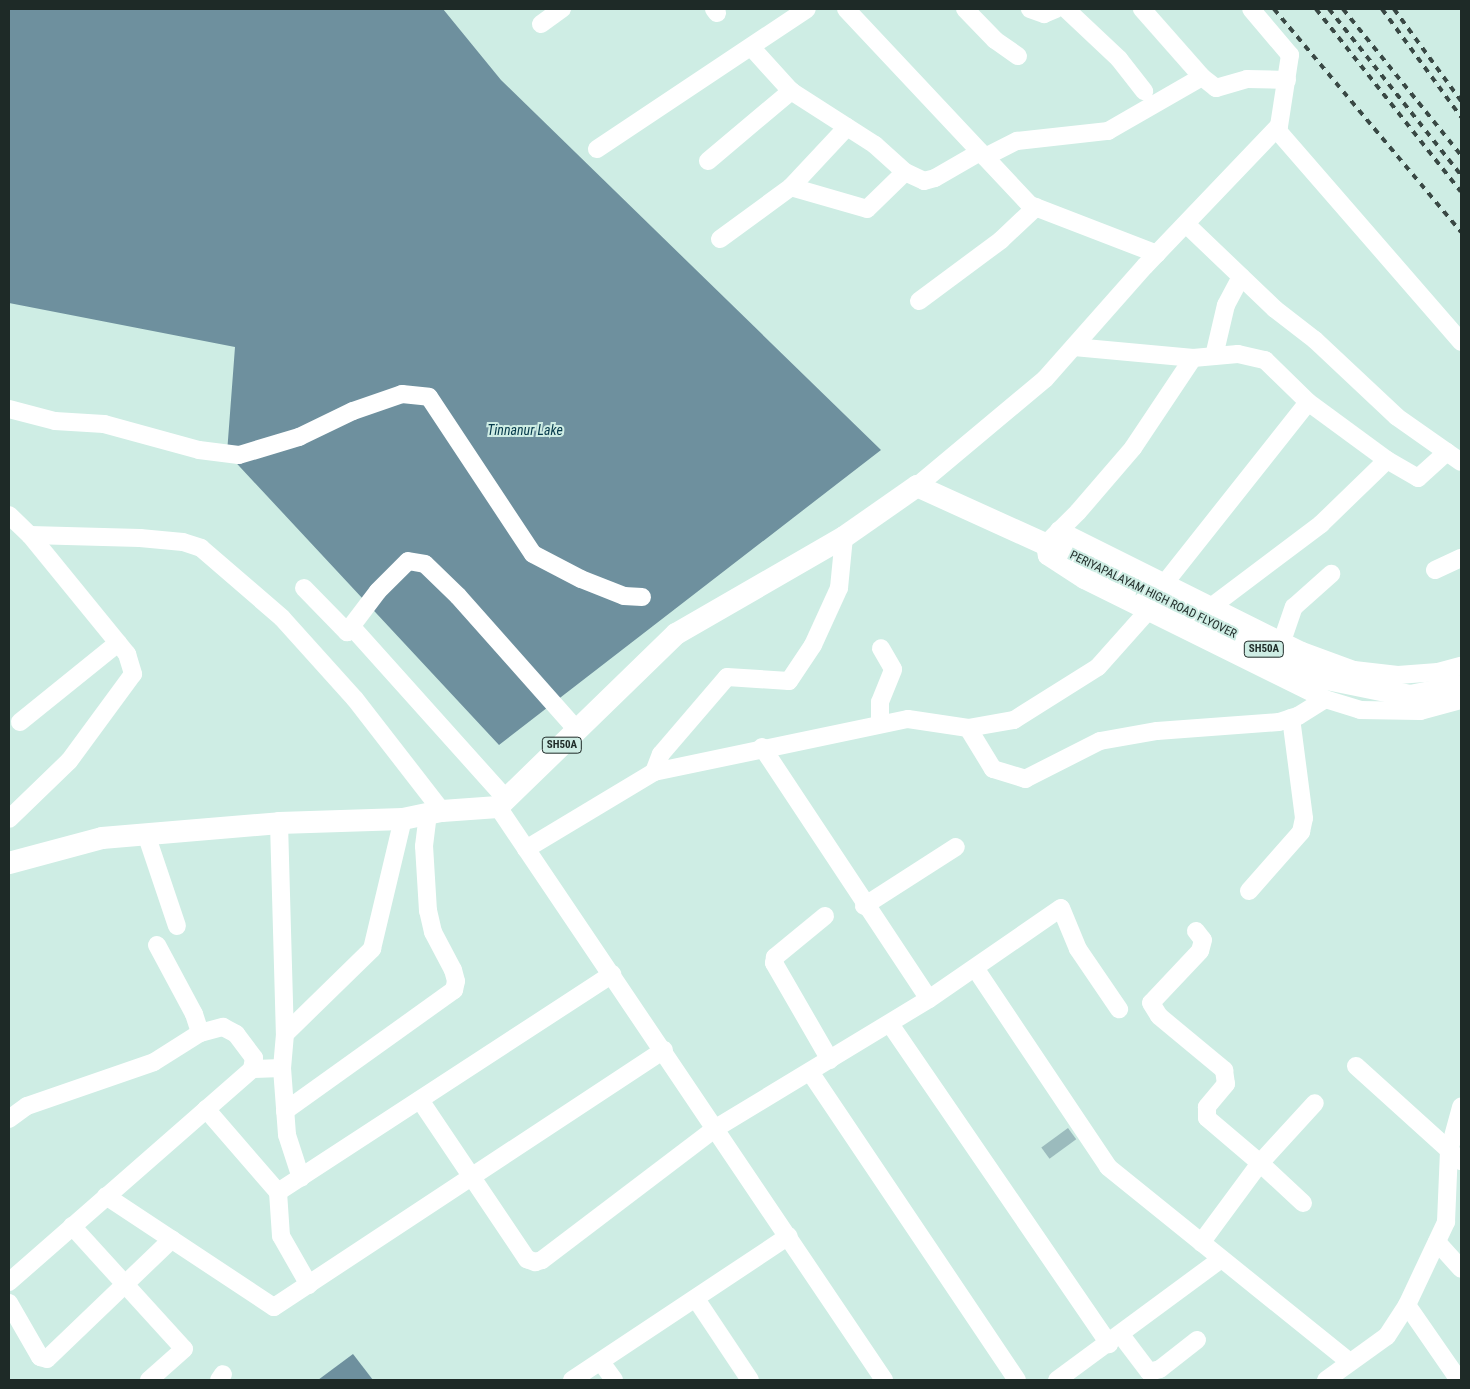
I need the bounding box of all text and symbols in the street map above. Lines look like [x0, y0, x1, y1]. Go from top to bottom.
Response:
water label: Tinnanur Lake [487, 422, 563, 438]
street label: PERIYAPALAYAM HIGH ROAD FLYOVER [1067, 548, 1239, 642]
road number: SH50A [1243, 641, 1285, 658]
road number: SH50A [541, 736, 583, 754]

